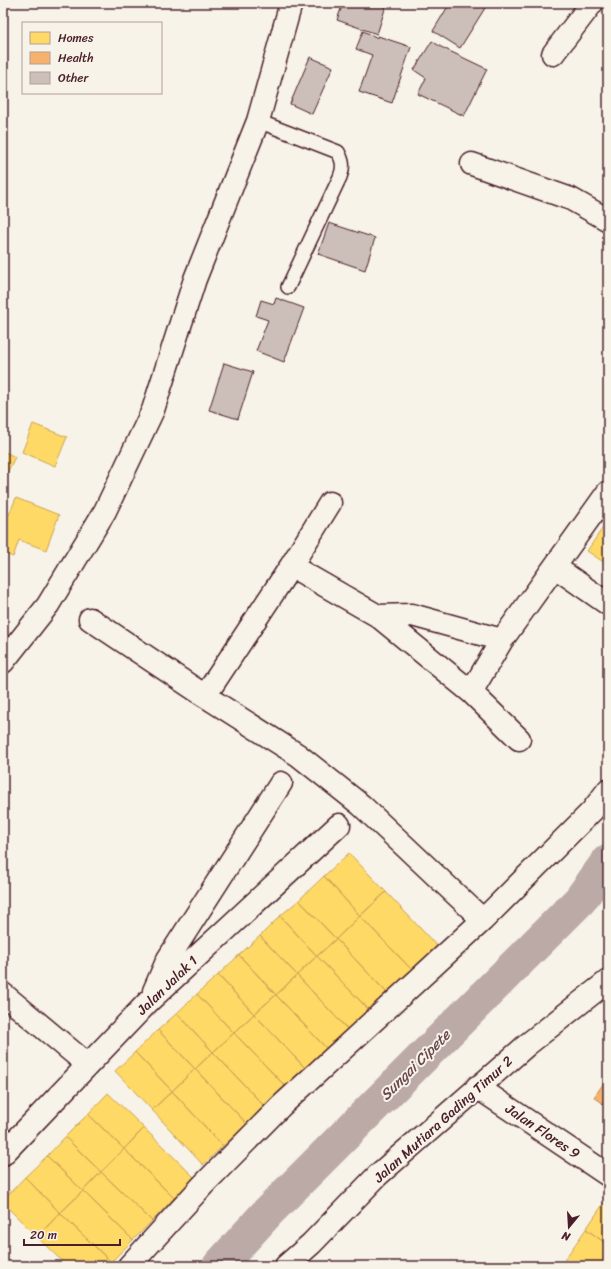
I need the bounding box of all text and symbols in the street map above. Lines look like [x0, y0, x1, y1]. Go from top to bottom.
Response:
legend [22, 22, 162, 94]
text: Homes [58, 27, 94, 49]
text: Health [58, 47, 94, 69]
text: Other [58, 67, 89, 89]
street label: Jalan Jalak 1 [130, 949, 204, 1022]
water label: Sungai Cipete [373, 1022, 458, 1107]
street label: Jalan Mutiara Gading Timur 2 [367, 1050, 519, 1190]
street label: Jalan Flores 9 [499, 1096, 586, 1166]
north arrow [549, 1207, 589, 1247]
scale bar [24, 1221, 120, 1247]
text: 20 m [30, 1224, 57, 1246]
text: N [559, 1226, 574, 1247]

